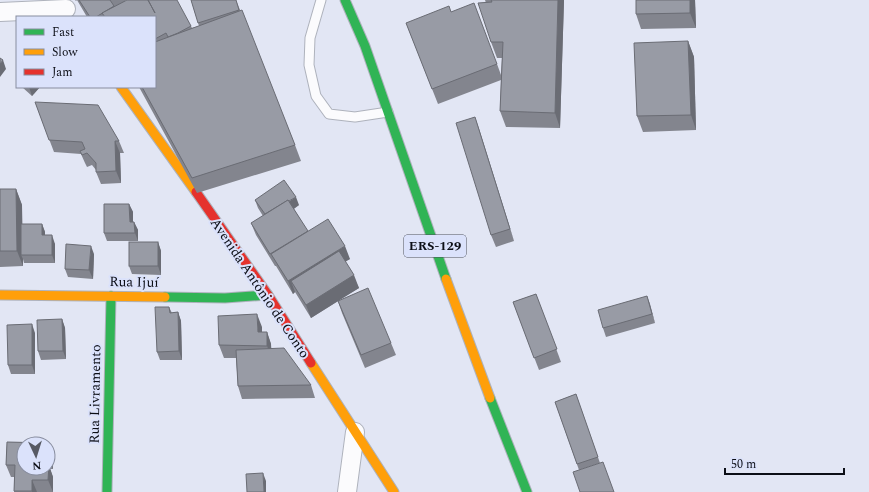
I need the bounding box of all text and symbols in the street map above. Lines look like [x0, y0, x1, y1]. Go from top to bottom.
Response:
legend [16, 16, 156, 88]
text: Fast [52, 23, 74, 42]
text: Slow [52, 43, 78, 62]
text: Jam [52, 63, 73, 82]
street label: Avenida Antônio de Conto [205, 214, 315, 362]
road number: ERS-129 [404, 235, 466, 257]
street label: Rua Ijuí [109, 271, 160, 293]
street label: Rua Livramento [84, 344, 106, 444]
north arrow [16, 436, 56, 476]
scale bar [725, 450, 844, 476]
text: 50 m [731, 455, 756, 474]
text: N [32, 457, 42, 474]

